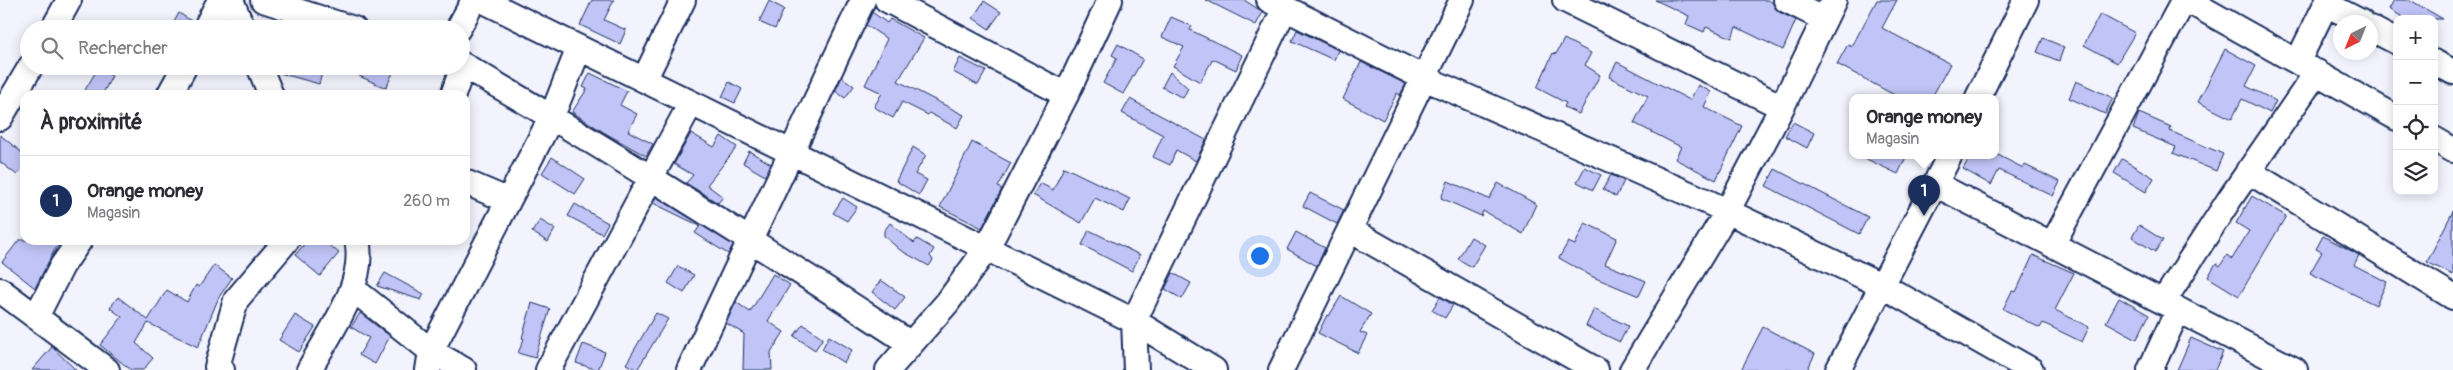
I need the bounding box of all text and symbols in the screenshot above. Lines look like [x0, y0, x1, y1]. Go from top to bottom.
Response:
north arrow [2333, 15, 2378, 60]
map controls [2393, 15, 2438, 195]
button: + [2393, 15, 2438, 60]
search box [20, 20, 470, 75]
icon: search [38, 34, 66, 62]
text: Rechercher [78, 36, 168, 60]
button: − [2393, 60, 2438, 105]
popup [1849, 94, 1999, 159]
text: Orange money [1866, 105, 1982, 129]
button: locate [2393, 105, 2438, 150]
text: À proximité [40, 109, 143, 136]
text: Magasin [1866, 129, 1919, 149]
button: layers [2393, 150, 2438, 195]
pin: 1 [1908, 175, 1940, 216]
text: Orange money [87, 179, 203, 203]
text: 1 [53, 191, 59, 211]
text: 260 m [403, 191, 450, 211]
text: Magasin [87, 203, 140, 223]
your location [1247, 243, 1273, 269]

